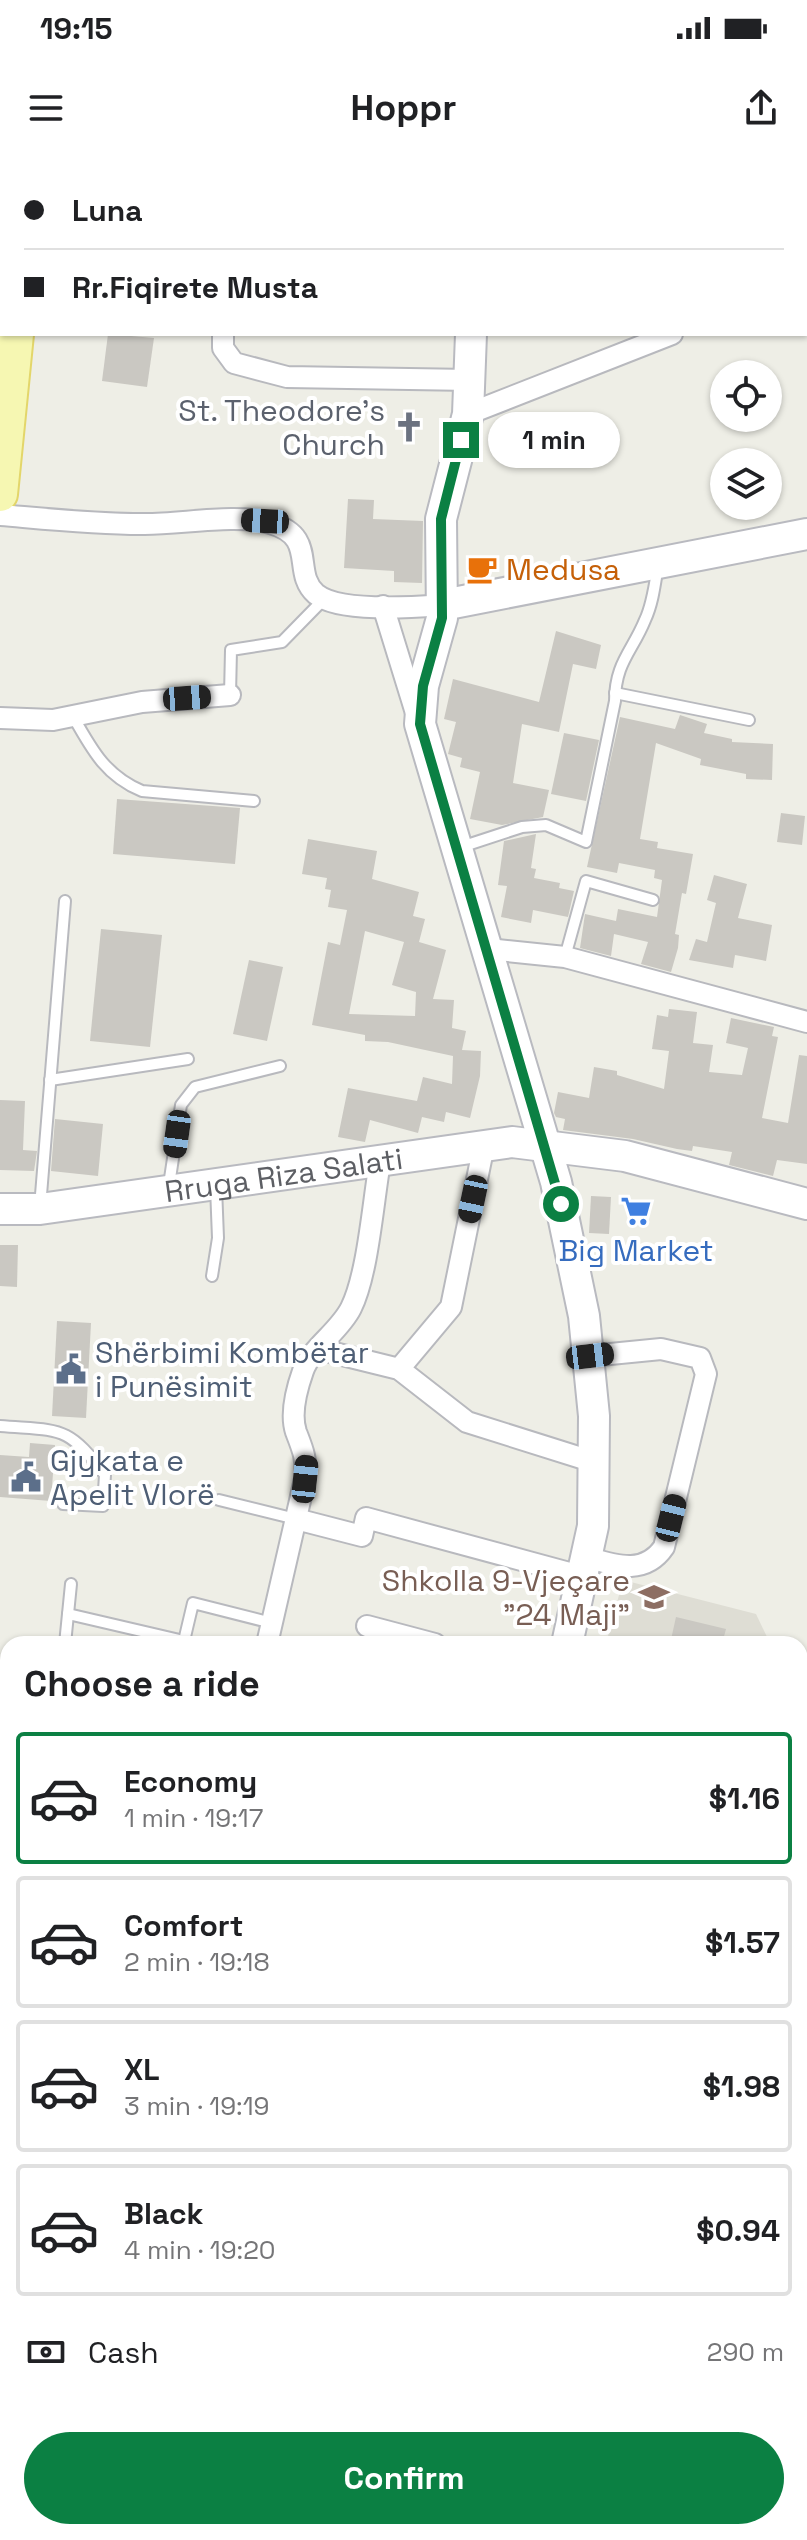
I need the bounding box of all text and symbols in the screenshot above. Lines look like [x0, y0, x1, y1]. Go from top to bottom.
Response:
text: 19:15 [40, 9, 113, 48]
text: Hoppr [351, 85, 456, 131]
icon: menu [24, 86, 68, 130]
icon: share [739, 86, 783, 130]
text: Luna [72, 191, 143, 230]
text: Rr.Fiqirete Musta [72, 268, 318, 307]
map controls [710, 360, 782, 520]
button: locate [710, 360, 782, 432]
place label: St. Theodore's Church [178, 391, 385, 464]
church icon: St. Theodore's Church [392, 410, 426, 444]
callout: 1 min [489, 412, 621, 468]
route end [443, 422, 479, 458]
text: 1 min [522, 423, 586, 457]
button: layers [710, 448, 782, 520]
car [240, 508, 290, 534]
place label: Medusa [506, 550, 620, 589]
cafe icon: Medusa [465, 552, 499, 586]
car [162, 684, 212, 712]
car [162, 1109, 192, 1159]
street label: Rruga Riza Salati [162, 1138, 405, 1211]
car [456, 1173, 490, 1225]
route start [543, 1186, 579, 1222]
supermarket icon: Big Market [619, 1194, 653, 1228]
place label: Big Market [559, 1231, 713, 1270]
place label: Shërbimi Kombëtar i Punësimit [95, 1333, 369, 1406]
car [565, 1341, 615, 1371]
public building icon: Shërbimi Kombëtar i Punësimit [54, 1352, 88, 1386]
place label: Gjykata e Apelit Vlorë [50, 1441, 215, 1514]
car [291, 1454, 319, 1504]
public building icon: Gjykata e Apelit Vlorë [9, 1460, 43, 1494]
car [654, 1492, 688, 1544]
place label: Shkolla 9-Vjeçare "24 Maji" [382, 1561, 630, 1634]
school or university icon: Shkolla 9-Vjeçare "24 Maji" [637, 1580, 671, 1614]
text: Choose a ride [24, 1661, 260, 1707]
icon: car [28, 1762, 100, 1834]
text: Economy [124, 1762, 257, 1801]
text: $1.16 [709, 1779, 780, 1818]
text: 1 min · 19:17 [124, 1801, 263, 1835]
icon: car [28, 1906, 100, 1978]
text: Comfort [124, 1906, 243, 1945]
text: $1.57 [705, 1923, 780, 1962]
text: 2 min · 19:18 [124, 1945, 270, 1979]
icon: car [28, 2050, 100, 2122]
text: XL [124, 2050, 160, 2089]
text: $1.98 [703, 2067, 780, 2106]
text: 3 min · 19:19 [124, 2089, 269, 2123]
icon: car [28, 2194, 100, 2266]
text: Black [124, 2194, 203, 2233]
text: $0.94 [696, 2211, 780, 2250]
text: 4 min · 19:20 [124, 2233, 276, 2267]
icon: cash [24, 2330, 68, 2374]
text: Cash [88, 2333, 159, 2372]
text: 290 m [707, 2335, 784, 2369]
button: Confirm [24, 2432, 784, 2524]

